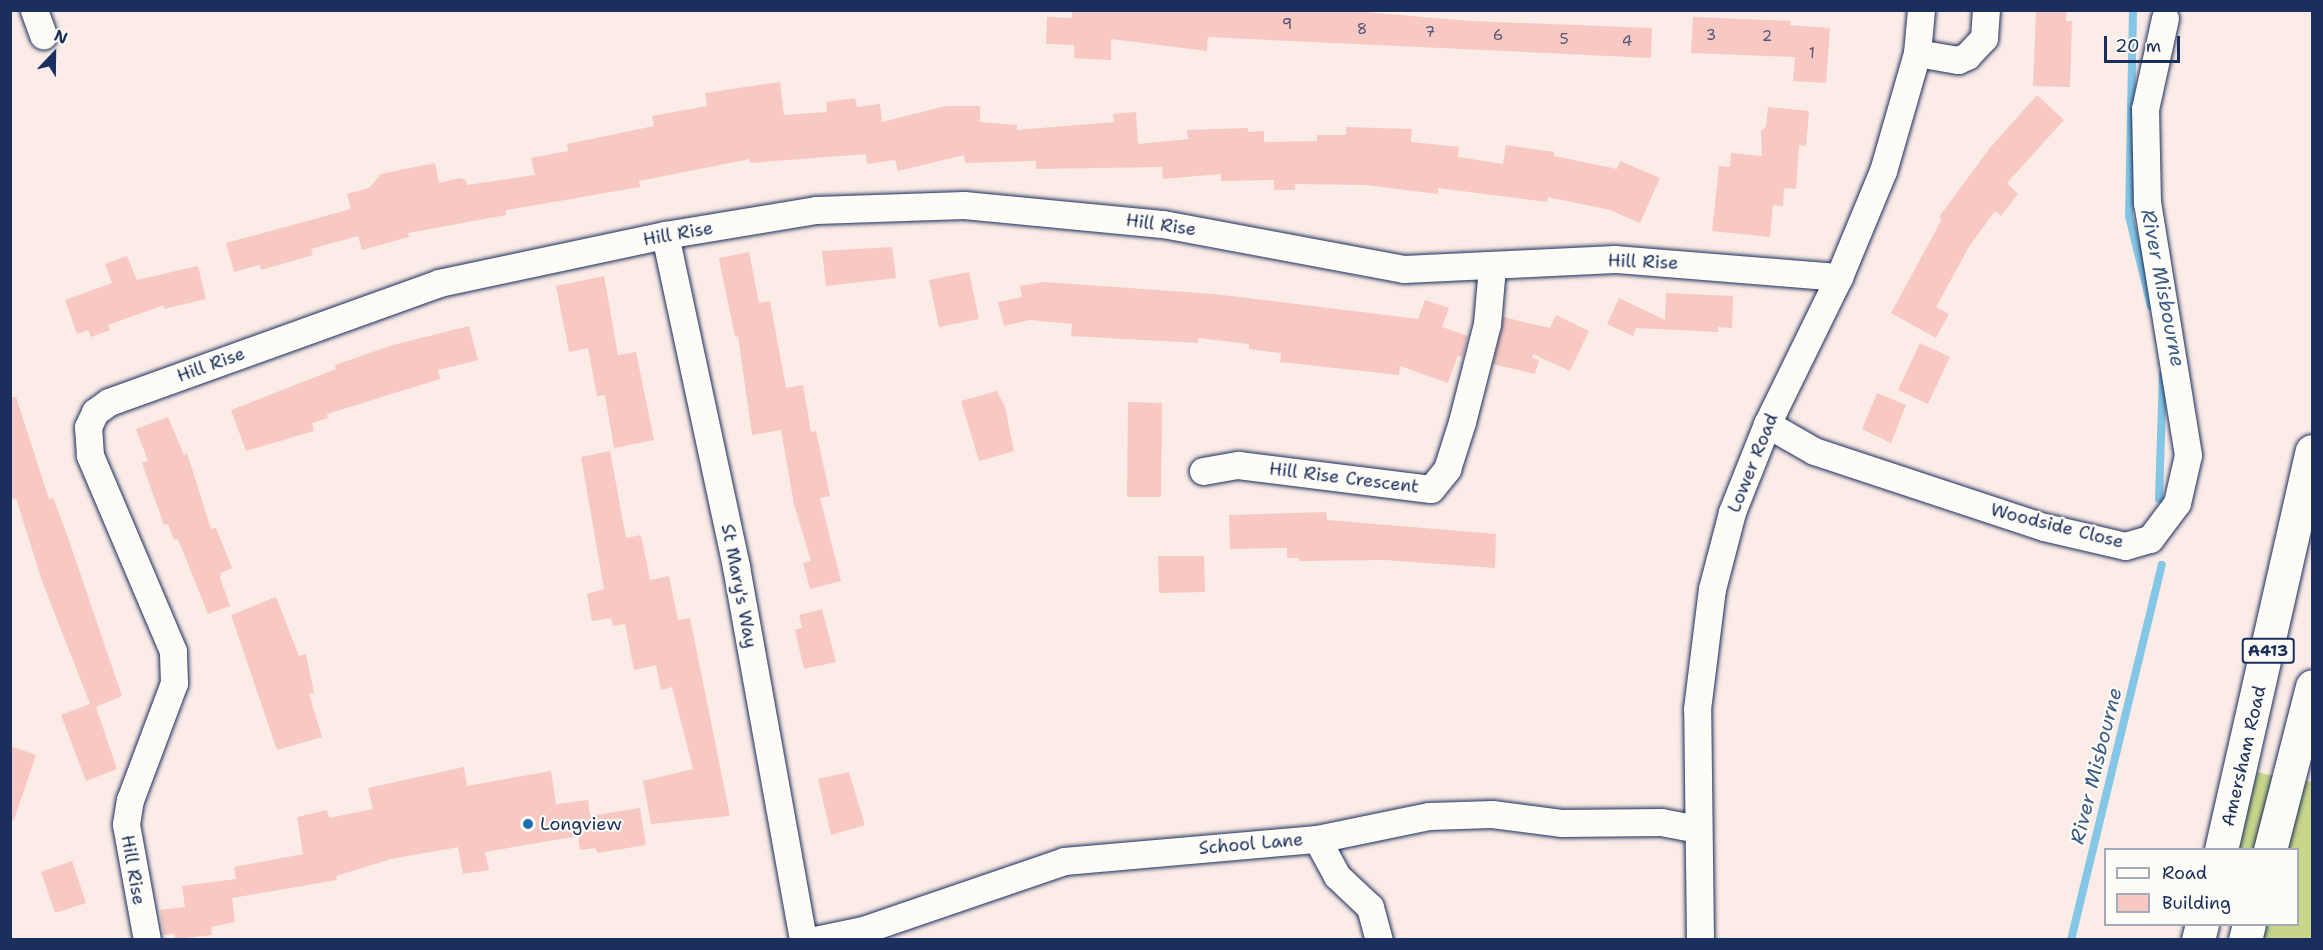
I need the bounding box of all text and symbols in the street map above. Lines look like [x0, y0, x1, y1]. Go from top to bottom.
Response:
house number: 9 [1282, 16, 1292, 34]
house number: 8 [1357, 21, 1367, 39]
north arrow [24, 24, 84, 84]
house number: 7 [1425, 24, 1435, 42]
scale bar [2107, 24, 2184, 62]
text: N [51, 25, 71, 49]
house number: 6 [1493, 27, 1503, 45]
house number: 3 [1706, 27, 1716, 45]
house number: 2 [1762, 28, 1772, 46]
house number: 5 [1559, 31, 1569, 49]
house number: 4 [1622, 33, 1632, 51]
text: 20 m [2115, 34, 2161, 58]
house number: 1 [1809, 45, 1815, 63]
water label: River Misbourne [2136, 207, 2190, 369]
street label: Hill Rise [1124, 209, 1198, 241]
street label: Hill Rise [641, 217, 715, 251]
street label: Hill Rise [1607, 250, 1679, 274]
street label: Hill Rise [174, 343, 248, 387]
street label: Lower Road [1723, 410, 1783, 516]
street label: Hill Rise Crescent [1268, 458, 1420, 498]
street label: Woodside Close [1988, 499, 2126, 553]
street label: St Mary's Way [716, 522, 762, 650]
road number: A413 [2241, 638, 2295, 664]
street label: Amersham Road [2217, 684, 2271, 828]
water label: River Misbourne [2065, 685, 2127, 847]
place label: Longview [540, 813, 622, 835]
marker: Longview [521, 817, 535, 831]
street label: School Lane [1198, 829, 1304, 859]
street label: Hill Rise [116, 833, 150, 907]
legend [2104, 848, 2299, 926]
text: Road [2162, 861, 2207, 885]
text: Building [2162, 891, 2231, 915]

